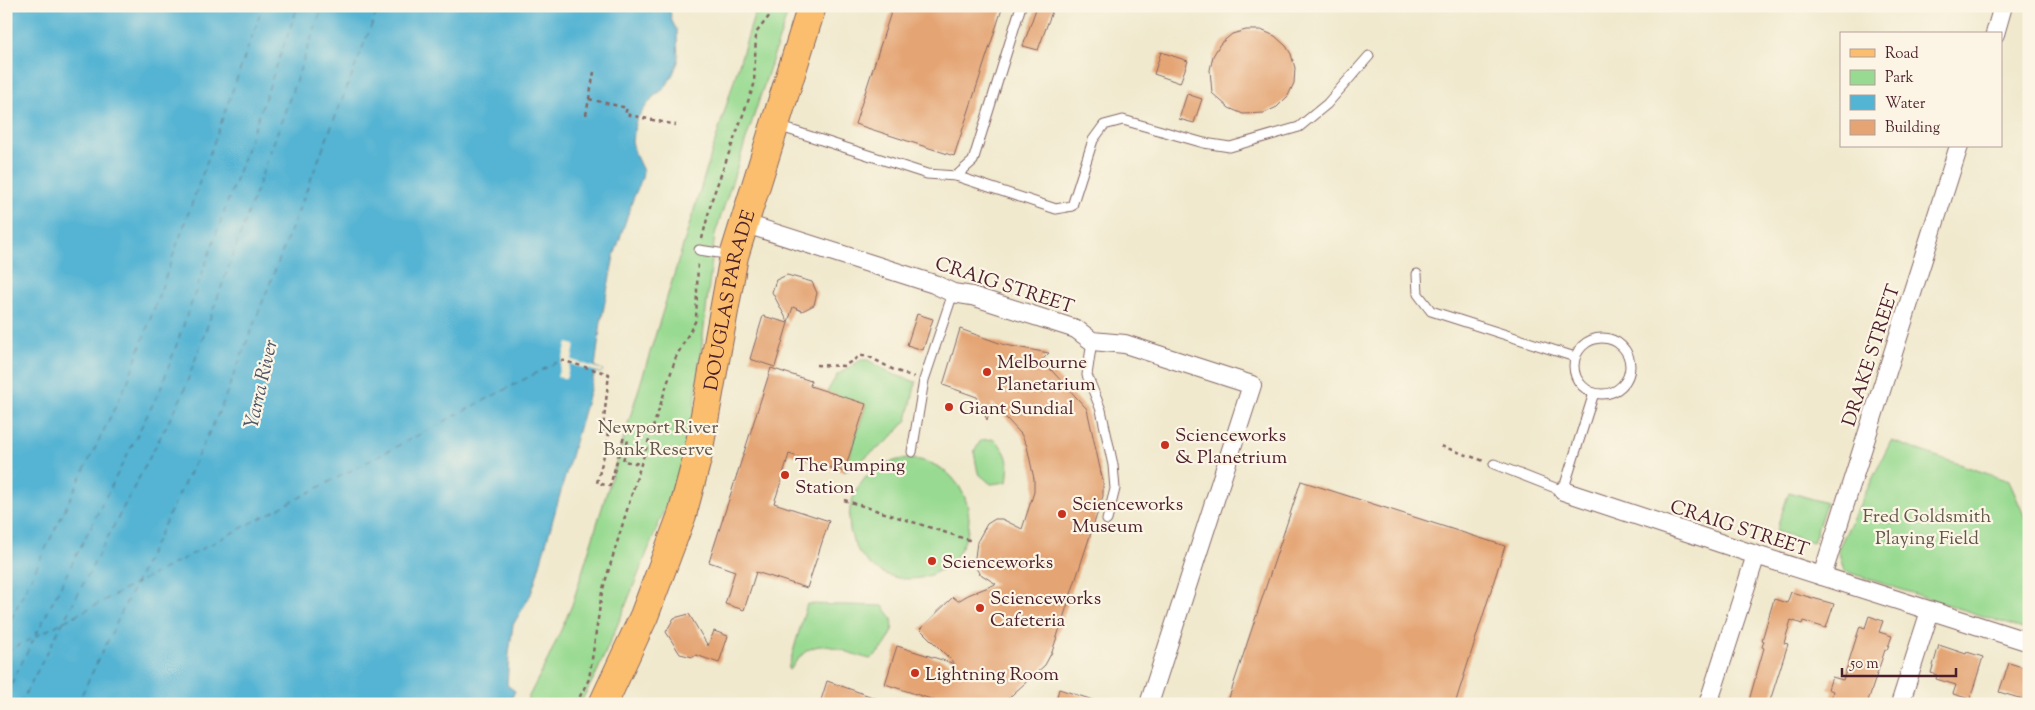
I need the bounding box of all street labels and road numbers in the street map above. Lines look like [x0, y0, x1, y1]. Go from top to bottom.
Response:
street label: DOUGLAS PARADE [699, 207, 764, 393]
street label: CRAIG STREET [931, 251, 1077, 322]
street label: DRAKE STREET [1837, 281, 1908, 430]
street label: CRAIG STREET [1666, 494, 1812, 565]

